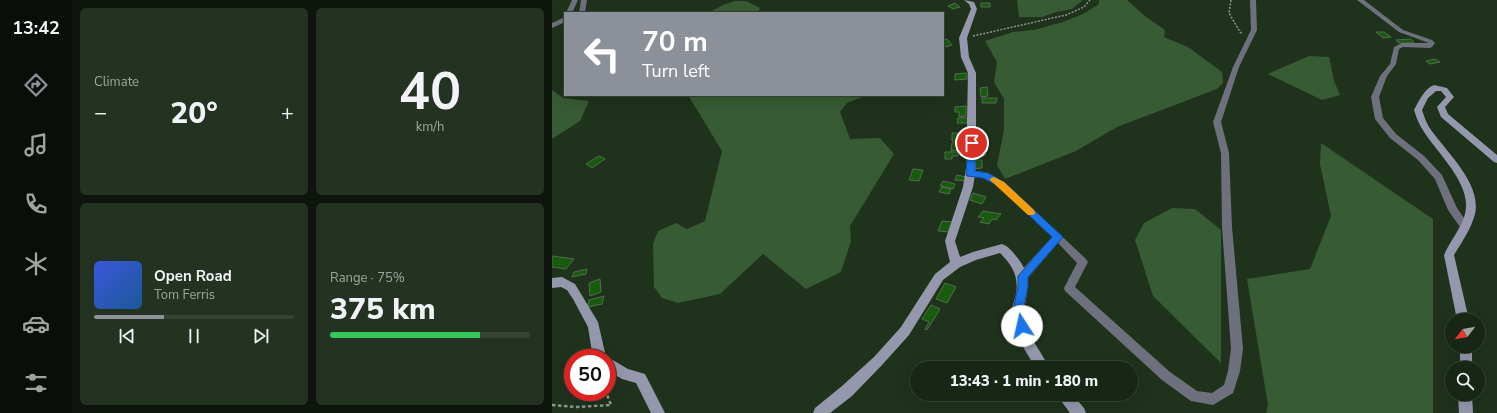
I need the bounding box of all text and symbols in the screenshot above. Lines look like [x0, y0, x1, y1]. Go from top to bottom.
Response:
text: 13:42 [12, 16, 60, 40]
text: 70 m [642, 23, 708, 61]
icon: left [576, 28, 628, 80]
text: 40 [399, 56, 461, 127]
text: Turn left [642, 59, 710, 83]
icon: directions [22, 71, 50, 99]
text: Climate [94, 73, 139, 91]
text: 20° [170, 93, 218, 134]
text: − [94, 98, 107, 128]
text: + [281, 98, 294, 128]
text: km/h [416, 118, 444, 136]
pin [955, 126, 989, 160]
icon: music [22, 131, 50, 159]
icon: arrive [961, 132, 983, 154]
icon: phone [22, 190, 50, 218]
icon: climate [22, 250, 50, 278]
text: Open Road [154, 266, 232, 286]
text: Range · 75% [330, 269, 405, 287]
text: Tom Ferris [154, 286, 215, 304]
text: 375 km [330, 289, 436, 330]
position arrow [1001, 305, 1043, 347]
icon: car [22, 310, 50, 338]
north arrow [1445, 313, 1485, 353]
map controls [1445, 313, 1485, 401]
icon: previous [116, 325, 138, 347]
icon: pause [183, 325, 205, 347]
icon: next [250, 325, 272, 347]
speed limit sign: 50 [564, 349, 616, 401]
button: search [1445, 361, 1485, 401]
icon: filters [22, 369, 50, 397]
text: 13:43 · 1 min · 180 m [950, 371, 1098, 391]

